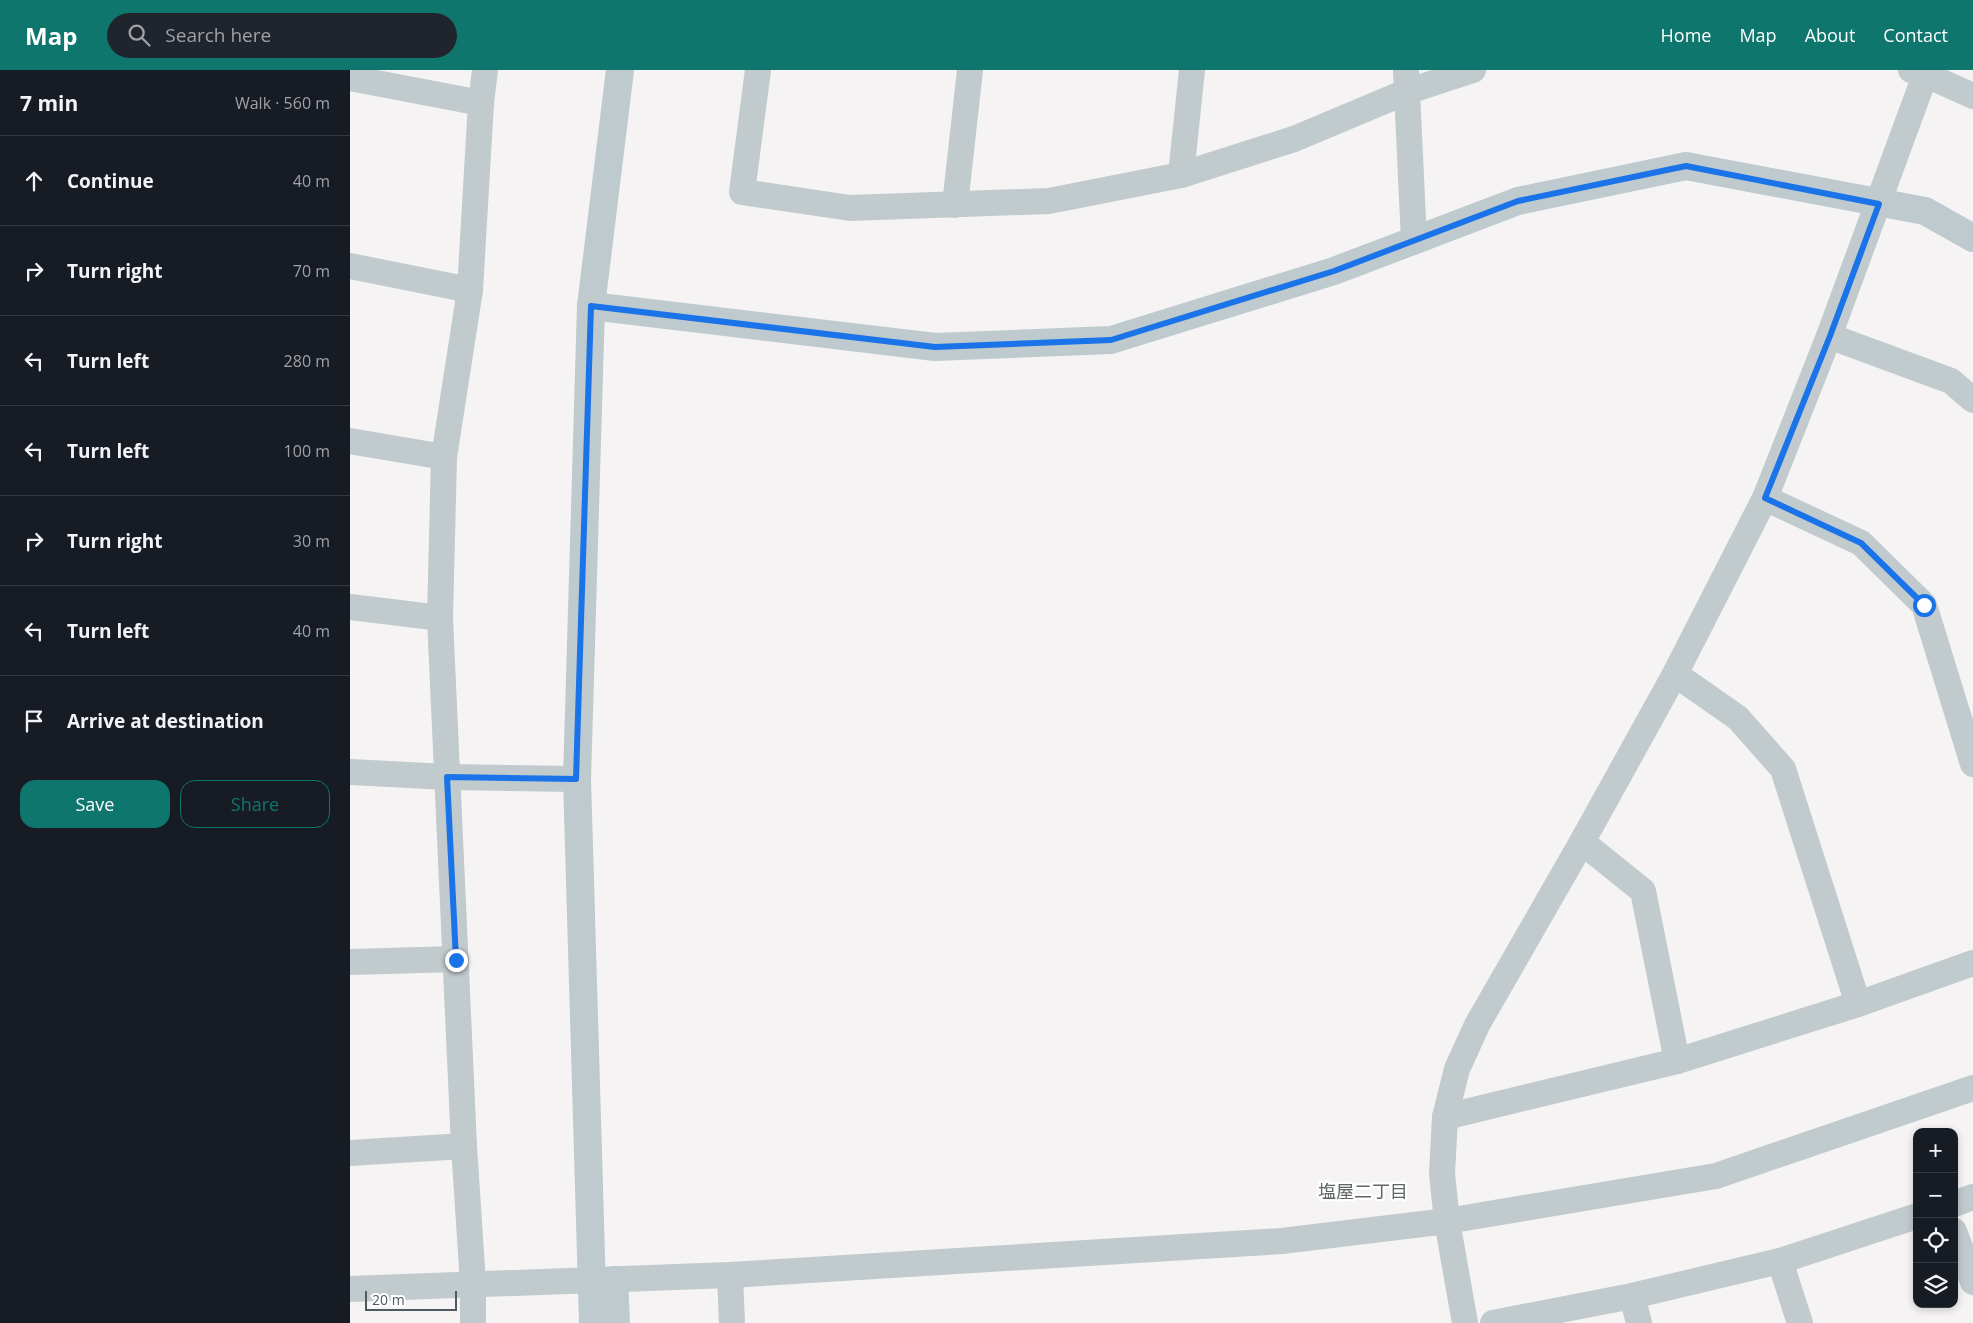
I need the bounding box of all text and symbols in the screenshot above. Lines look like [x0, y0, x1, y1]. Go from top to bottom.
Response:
search box [107, 13, 457, 58]
text: Map [25, 19, 77, 52]
icon: search [125, 21, 153, 49]
text: Search here [165, 22, 271, 48]
text: Home [1661, 23, 1711, 47]
text: Map [1739, 23, 1777, 47]
text: About [1805, 23, 1855, 47]
text: Contact [1883, 23, 1948, 47]
text: 7 min [20, 89, 78, 117]
text: Walk · 560 m [235, 92, 330, 114]
icon: ahead [20, 167, 48, 195]
text: Continue [67, 168, 154, 194]
text: 40 m [293, 170, 330, 192]
icon: right [20, 257, 48, 285]
text: Turn right [67, 258, 162, 284]
text: 70 m [293, 260, 330, 282]
icon: left [20, 347, 48, 375]
text: Turn left [67, 348, 149, 374]
text: 280 m [284, 350, 330, 372]
icon: left [20, 437, 48, 465]
text: Turn left [67, 438, 149, 464]
text: 100 m [284, 440, 330, 462]
icon: right [20, 527, 48, 555]
text: Turn right [67, 528, 162, 554]
text: 30 m [293, 530, 330, 552]
route start [1913, 594, 1936, 617]
icon: left [20, 617, 48, 645]
text: Turn left [67, 618, 149, 644]
text: 40 m [293, 620, 330, 642]
icon: arrive [20, 707, 48, 735]
text: Arrive at destination [67, 708, 264, 734]
button: Save [20, 780, 170, 828]
button: Share [180, 780, 330, 828]
route end [445, 949, 468, 972]
map controls [1913, 1128, 1958, 1308]
button: + [1913, 1128, 1958, 1173]
button: − [1913, 1173, 1958, 1218]
district label: 塩屋二丁目 [1318, 1179, 1408, 1203]
button: locate [1913, 1218, 1958, 1263]
button: layers [1913, 1263, 1958, 1308]
scale bar [365, 1288, 458, 1311]
text: 20 m [372, 1290, 405, 1309]

